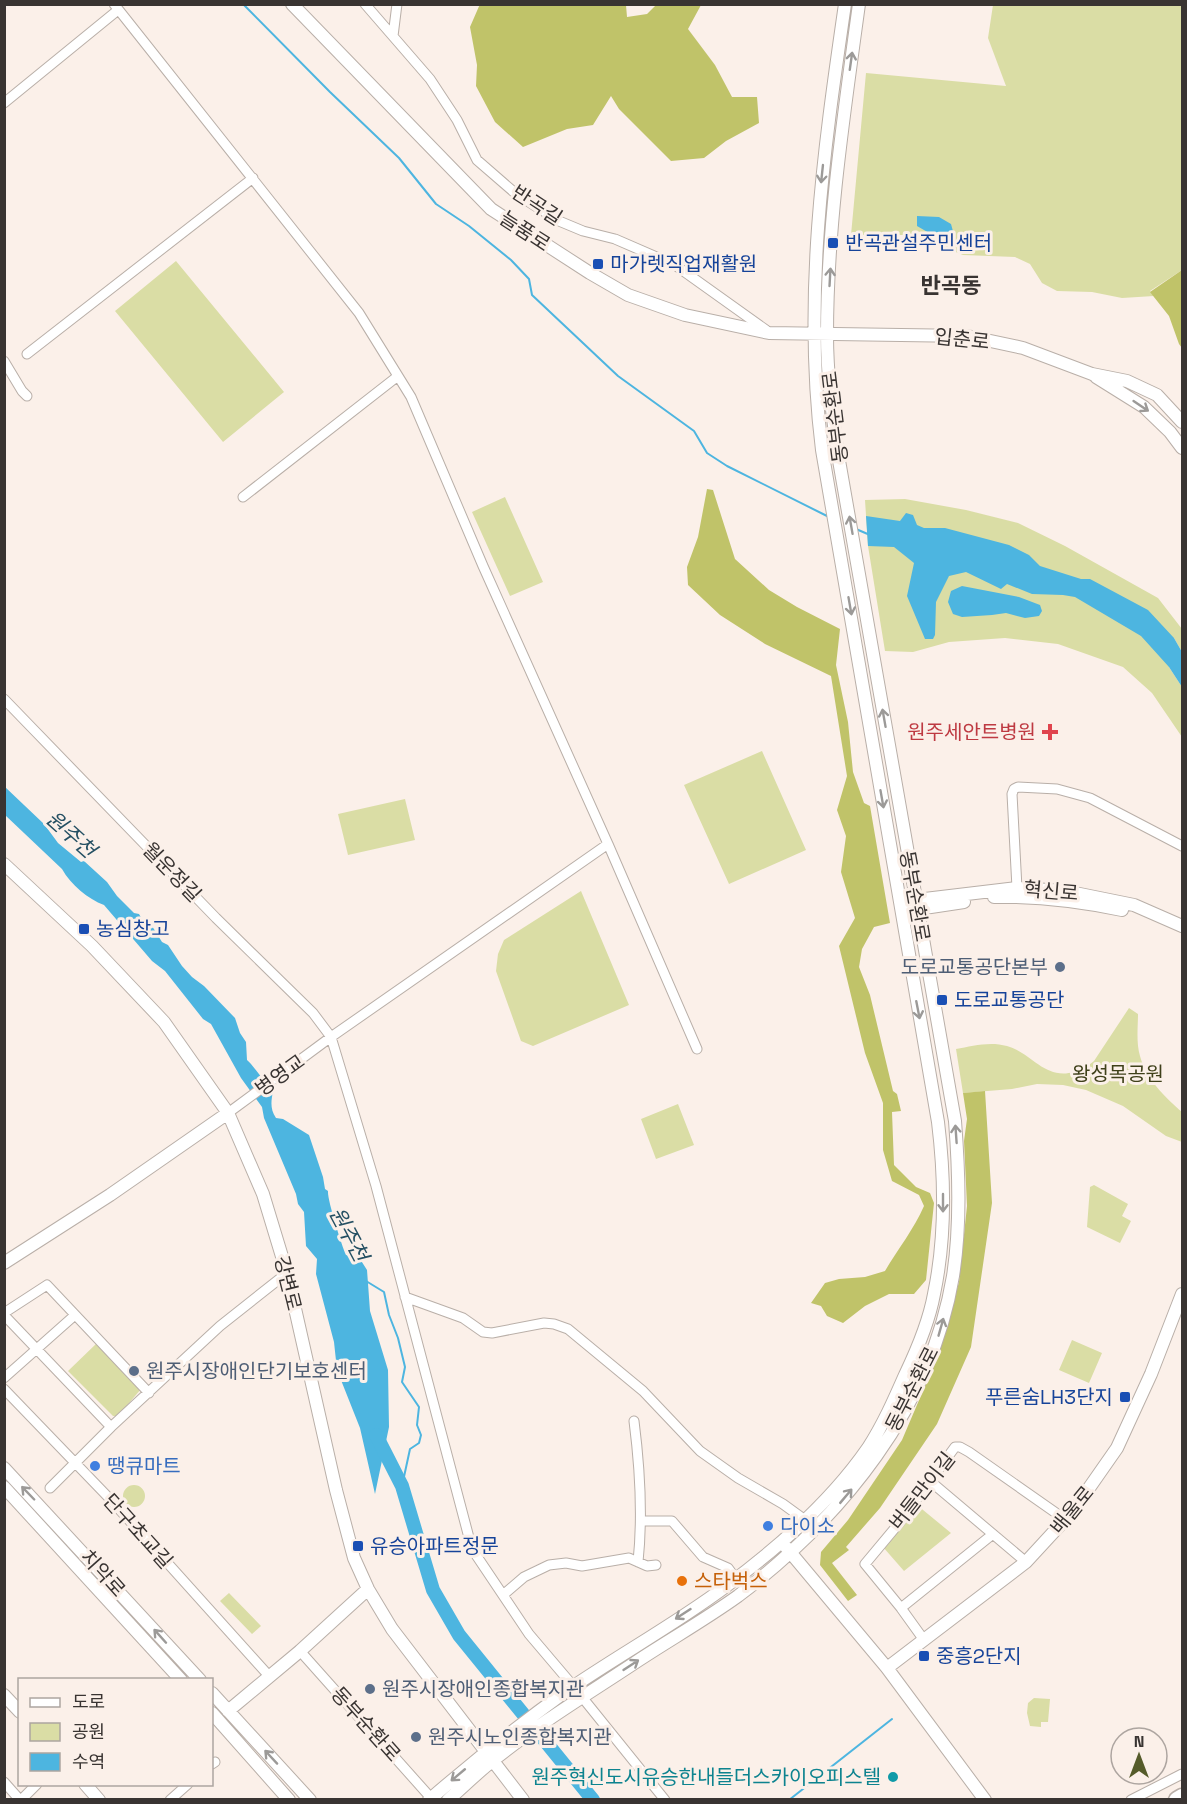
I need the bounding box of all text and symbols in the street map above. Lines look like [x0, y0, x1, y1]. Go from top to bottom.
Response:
one-way arrow [846, 52, 857, 71]
one-way arrow [816, 163, 827, 183]
street label: 반곡길 [507, 179, 567, 231]
street label: 늘품로 [495, 205, 555, 257]
place label: 반곡관설주민센터 [845, 230, 992, 256]
marker: 반곡관설주민센터 [826, 236, 840, 250]
place label: 마가렛직업재활원 [610, 251, 757, 277]
marker: 마가렛직업재활원 [591, 257, 605, 271]
one-way arrow [825, 267, 836, 287]
district label: 반곡동 [921, 271, 981, 299]
street label: 입춘로 [933, 323, 991, 355]
street label: 동부순환로 [816, 370, 854, 464]
one-way arrow [1132, 400, 1149, 412]
one-way arrow [845, 515, 856, 535]
one-way arrow [845, 596, 856, 616]
one-way arrow [878, 709, 889, 728]
place label: 원주세안트병원 [907, 719, 1036, 745]
marker: 원주세안트병원 [1041, 723, 1059, 741]
one-way arrow [877, 788, 888, 808]
water label: 원주천 [40, 805, 104, 865]
street label: 월운정길 [137, 836, 207, 908]
street label: 동부순환로 [894, 848, 936, 944]
street label: 혁신로 [1022, 876, 1080, 906]
place label: 농심창고 [96, 916, 170, 942]
marker: 농심창고 [77, 922, 91, 936]
place label: 도로교통공단본부 [901, 954, 1048, 980]
marker: 도로교통공단본부 [1053, 960, 1067, 974]
place label: 도로교통공단 [954, 987, 1064, 1013]
marker: 도로교통공단 [935, 993, 949, 1007]
one-way arrow [913, 1000, 924, 1020]
street label: 병영교 [250, 1048, 310, 1102]
park label: 왕성목공원 [1072, 1061, 1164, 1087]
one-way arrow [951, 1124, 962, 1144]
one-way arrow [937, 1193, 949, 1213]
water label: 원주천 [323, 1202, 376, 1268]
street label: 강변로 [269, 1253, 307, 1313]
one-way arrow [936, 1318, 947, 1337]
street label: 동부순환로 [880, 1342, 944, 1436]
place label: 원주시장애인단기보호센터 [146, 1358, 367, 1384]
marker: 원주시장애인단기보호센터 [127, 1364, 141, 1378]
place label: 푸른숨LH3단지 [985, 1384, 1113, 1410]
marker: 푸른숨LH3단지 [1118, 1390, 1132, 1404]
street label: 버들만이길 [883, 1447, 961, 1535]
place label: 땡큐마트 [107, 1453, 181, 1479]
marker: 땡큐마트 [88, 1459, 102, 1473]
street label: 배울로 [1045, 1480, 1099, 1540]
one-way arrow [21, 1485, 35, 1500]
street label: 단구초교길 [98, 1488, 178, 1574]
one-way arrow [839, 1489, 853, 1504]
place label: 다이소 [780, 1513, 835, 1539]
marker: 다이소 [761, 1519, 775, 1533]
place label: 유승아파트정문 [370, 1533, 499, 1559]
marker: 유승아파트정문 [351, 1539, 365, 1553]
street label: 치악로 [75, 1544, 131, 1602]
place label: 스타벅스 [694, 1568, 768, 1594]
marker: 스타벅스 [675, 1574, 689, 1588]
one-way arrow [675, 1609, 692, 1621]
one-way arrow [153, 1629, 167, 1644]
place label: 중흥2단지 [936, 1643, 1022, 1669]
marker: 중흥2단지 [917, 1649, 931, 1663]
one-way arrow [622, 1659, 639, 1671]
place label: 원주시장애인종합복지관 [382, 1676, 584, 1702]
legend [18, 1678, 213, 1786]
street label: 동부순환로 [326, 1681, 406, 1767]
marker: 원주시장애인종합복지관 [363, 1682, 377, 1696]
text: 도로 [72, 1690, 105, 1713]
text: 공원 [72, 1720, 105, 1743]
place label: 원주시노인종합복지관 [428, 1724, 612, 1750]
north arrow [1109, 1726, 1169, 1786]
marker: 원주시노인종합복지관 [409, 1730, 423, 1744]
text: N [1134, 1731, 1144, 1752]
one-way arrow [263, 1749, 278, 1764]
text: 수역 [72, 1750, 105, 1773]
place label: 원주혁신도시유승한내들더스카이오피스텔 [531, 1764, 881, 1790]
one-way arrow [451, 1768, 466, 1782]
marker: 원주혁신도시유승한내들더스카이오피스텔 [886, 1770, 900, 1784]

